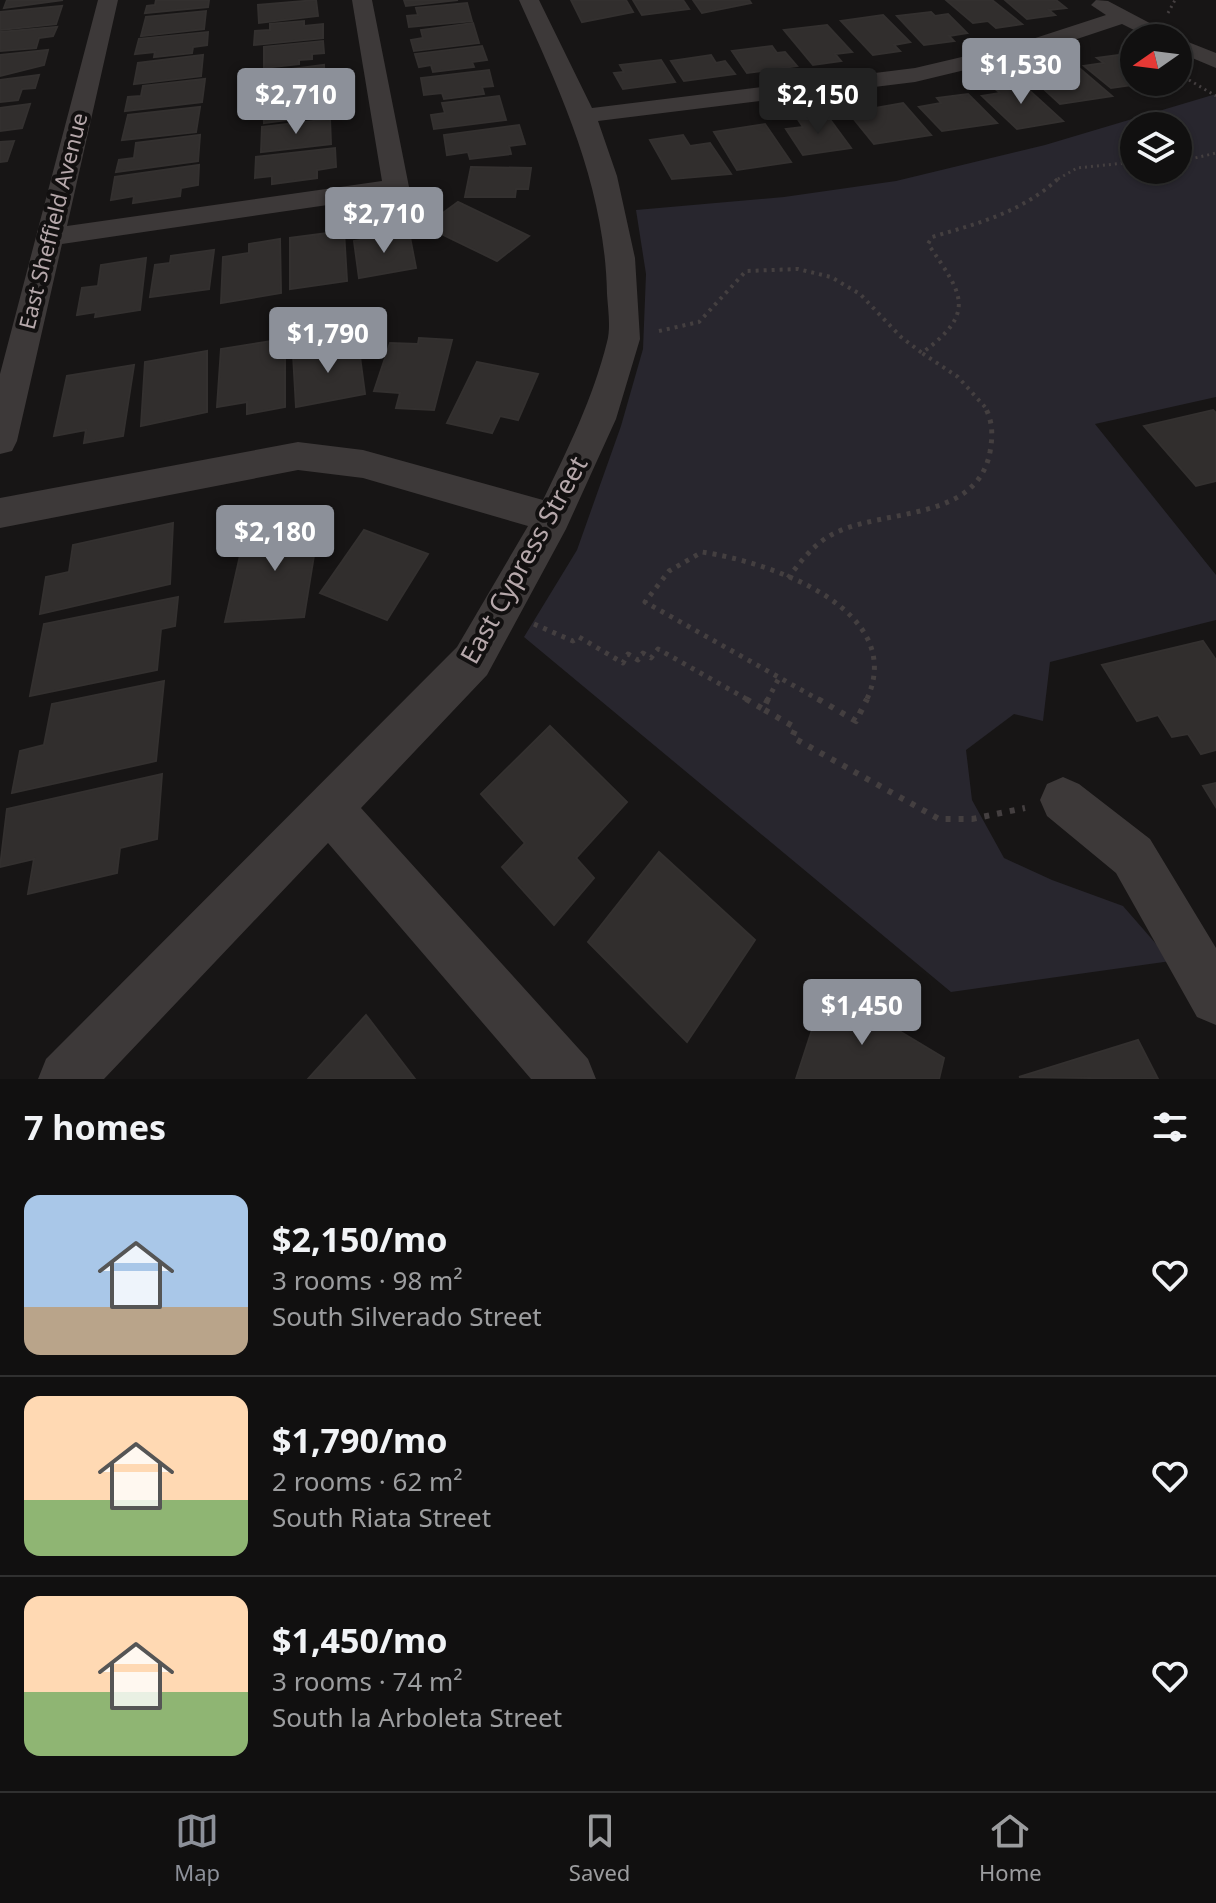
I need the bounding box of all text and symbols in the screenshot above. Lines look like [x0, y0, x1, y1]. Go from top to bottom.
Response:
north arrow [1120, 24, 1192, 96]
map controls [1120, 24, 1192, 184]
pin: $1,530 [956, 38, 1086, 106]
text: $1,530 [980, 46, 1062, 82]
pin: $2,710 [231, 68, 361, 136]
pin: $2,150 [753, 68, 883, 136]
text: $2,710 [255, 76, 337, 112]
text: $2,150 [777, 76, 859, 112]
street label: East Sheffield Avenue [11, 109, 93, 332]
button: layers [1120, 112, 1192, 184]
pin: $2,710 [319, 187, 449, 255]
text: $2,710 [343, 195, 425, 231]
pin: $1,790 [263, 307, 393, 375]
text: $1,790 [287, 315, 369, 351]
street label: East Cypress Street [451, 449, 595, 670]
pin: $2,180 [210, 505, 340, 573]
text: $2,180 [234, 513, 316, 549]
pin: $1,450 [797, 979, 927, 1047]
text: $1,450 [821, 987, 903, 1023]
text: 7 homes [24, 1104, 166, 1150]
icon: filters [1148, 1105, 1192, 1149]
text: $2,150/mo [272, 1216, 447, 1262]
icon: home [88, 1227, 184, 1323]
icon: heart [1148, 1253, 1192, 1297]
text: 3 rooms · 98 m² [272, 1262, 462, 1298]
text: South Silverado Street [272, 1298, 542, 1334]
text: $1,790/mo [272, 1417, 447, 1463]
icon: home [88, 1428, 184, 1524]
icon: heart [1148, 1454, 1192, 1498]
text: 2 rooms · 62 m² [272, 1463, 462, 1499]
text: South Riata Street [272, 1499, 491, 1535]
text: $1,450/mo [272, 1617, 447, 1663]
icon: home [88, 1628, 184, 1724]
icon: heart [1148, 1654, 1192, 1698]
text: 3 rooms · 74 m² [272, 1663, 462, 1699]
text: South la Arboleta Street [272, 1699, 562, 1735]
tab: Map [174, 1809, 220, 1887]
tab: Saved [569, 1809, 630, 1887]
tab: Home [979, 1809, 1042, 1887]

